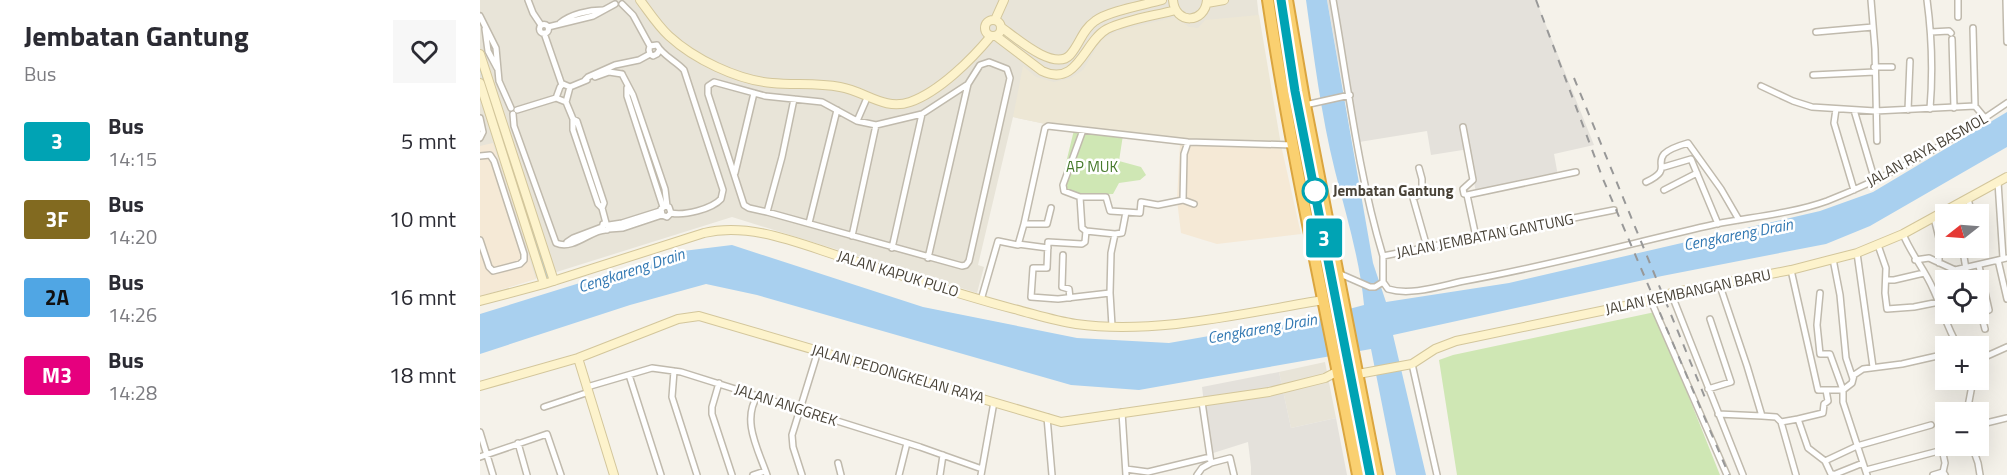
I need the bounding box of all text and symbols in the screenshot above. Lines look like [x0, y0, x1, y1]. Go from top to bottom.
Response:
text: Jembatan Gantung [24, 14, 249, 57]
button: heart [393, 20, 456, 83]
text: Bus [24, 58, 56, 89]
street label: JALAN RAYA BASMOL [1862, 107, 1992, 192]
text: Bus [108, 109, 144, 143]
text: 5 mnt [401, 124, 456, 158]
text: 3 [51, 125, 63, 157]
text: 14:15 [108, 143, 157, 174]
park label: AP MUK [1066, 155, 1118, 178]
marker: Jembatan Gantung [1302, 178, 1328, 204]
place label: Jembatan Gantung [1333, 179, 1453, 202]
text: Bus [108, 187, 144, 221]
text: 10 mnt [389, 202, 456, 236]
text: 3F [46, 203, 68, 235]
north arrow [1935, 204, 1989, 258]
map controls [1935, 204, 1989, 456]
street label: JALAN JEMBATAN GANTUNG [1394, 207, 1576, 264]
water label: Cengkareng Drain [1681, 211, 1796, 256]
line badge: 3 [1304, 218, 1344, 258]
text: 14:20 [108, 221, 157, 252]
text: 3 [1318, 222, 1330, 254]
water label: Cengkareng Drain [575, 241, 688, 299]
street label: JALAN KAPUK PULO [835, 244, 962, 303]
street label: JALAN KEMBANGAN BARU [1603, 263, 1773, 320]
text: Bus [108, 265, 144, 299]
button: locate [1935, 270, 1989, 324]
text: 16 mnt [389, 280, 456, 314]
text: 2A [45, 281, 69, 313]
text: 14:26 [108, 299, 157, 330]
water label: Cengkareng Drain [1205, 306, 1320, 349]
button: + [1935, 336, 1989, 390]
street label: JALAN PEDONGKELAN RAYA [809, 338, 987, 409]
text: Bus [108, 343, 144, 377]
text: 18 mnt [389, 358, 456, 392]
text: M3 [42, 359, 72, 391]
text: 14:28 [108, 377, 157, 408]
street label: JALAN ANGGREK [732, 377, 841, 432]
button: − [1935, 402, 1989, 456]

